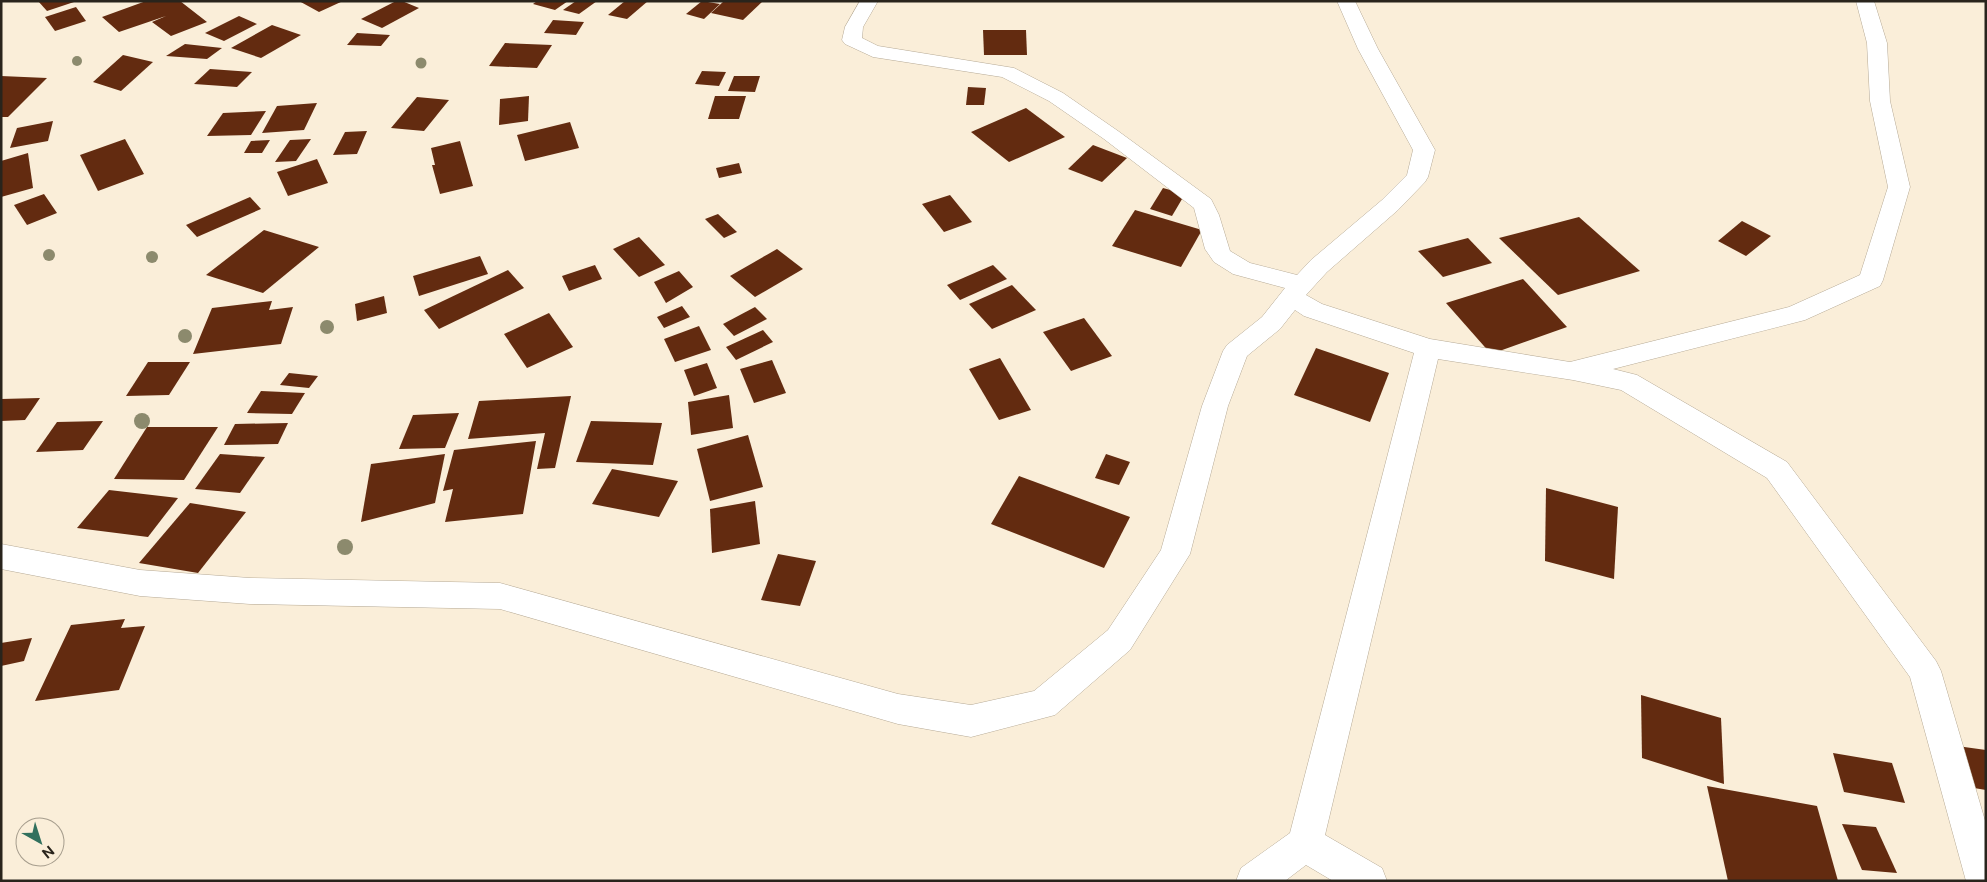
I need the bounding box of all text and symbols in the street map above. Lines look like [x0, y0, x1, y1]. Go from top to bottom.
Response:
north arrow [15, 817, 65, 867]
text: N [39, 842, 57, 862]

